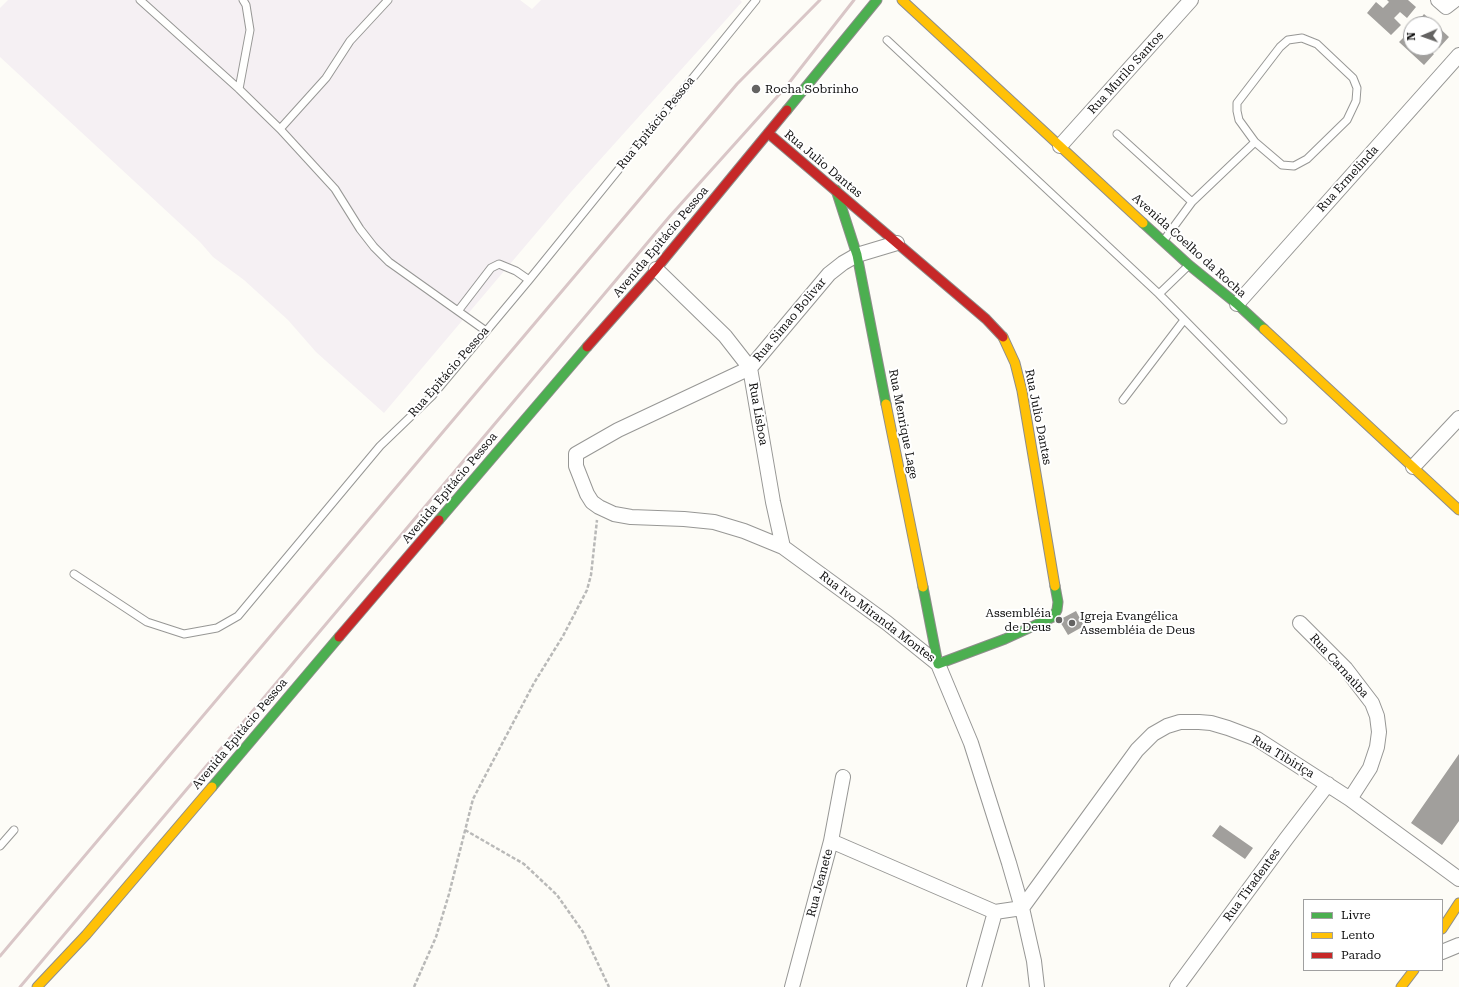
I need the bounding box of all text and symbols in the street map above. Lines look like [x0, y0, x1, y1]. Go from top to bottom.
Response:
north arrow [1403, 16, 1443, 56]
street label: Rua Murilo Santos [1085, 29, 1167, 117]
text: N [1405, 32, 1418, 41]
street label: Rua Epitácio Pessoa [614, 74, 698, 172]
place label: Rocha Sobrinho [765, 82, 859, 96]
marker: Rocha Sobrinho [750, 83, 762, 95]
street label: Rua Julio Dantas [781, 127, 865, 201]
street label: Rua Ermelinda [1314, 143, 1382, 215]
street label: Avenida Epitácio Pessoa [610, 184, 712, 300]
street label: Avenida Coelho da Rocha [1129, 191, 1249, 301]
street label: Rua Simao Bolivar [751, 275, 829, 365]
street label: Rua Epitácio Pessoa [406, 324, 492, 420]
street label: Rua Menrique Lage [885, 368, 921, 480]
street label: Rua Julio Dantas [1022, 368, 1054, 466]
street label: Rua Lisboa [745, 381, 771, 447]
street label: Avenida Epitácio Pessoa [399, 430, 501, 546]
street label: Rua Ivo Miranda Montes [816, 569, 938, 665]
place label: Assembléia de Deus [985, 606, 1051, 634]
place label: Igreja Evangélica Assembléia de Deus [1080, 609, 1195, 637]
marker: Assembléia de Deus [1054, 615, 1064, 625]
marker: Igreja Evangélica Assembléia de Deus [1067, 618, 1077, 628]
street label: Rua Carnaúba [1307, 631, 1371, 701]
street label: Avenida Epitácio Pessoa [189, 676, 291, 792]
street label: Rua Tibiriça [1249, 733, 1317, 781]
street label: Rua Tiradentes [1221, 846, 1283, 924]
street label: Rua Jeanete [804, 847, 836, 919]
legend [1303, 899, 1443, 971]
text: Livre [1341, 908, 1371, 922]
text: Lento [1341, 928, 1375, 942]
text: Parado [1341, 948, 1381, 962]

